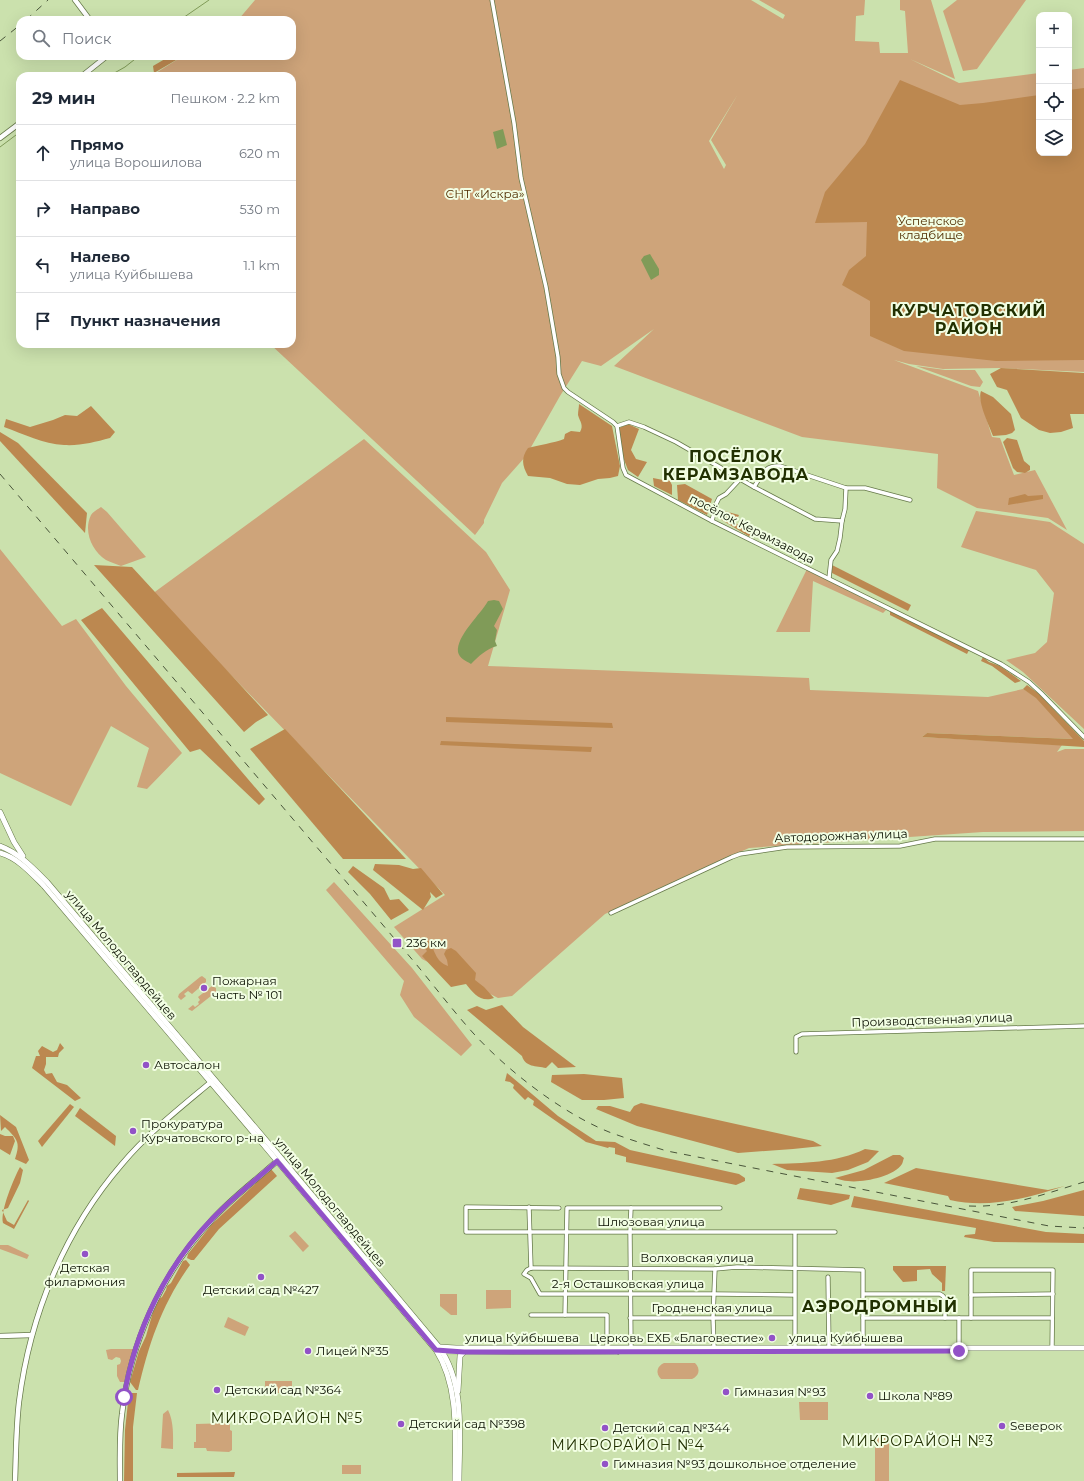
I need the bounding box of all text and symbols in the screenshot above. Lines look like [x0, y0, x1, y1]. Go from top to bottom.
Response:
map controls [1036, 12, 1072, 156]
button: + [1036, 12, 1072, 48]
search box [16, 16, 296, 60]
icon: search [30, 27, 52, 49]
text: Поиск [62, 29, 111, 48]
button: − [1036, 48, 1072, 84]
button: locate [1036, 84, 1072, 120]
text: 29 мин [32, 88, 95, 108]
text: Пешком · 2.2 km [171, 90, 280, 106]
button: layers [1036, 120, 1072, 156]
text: Прямо [70, 135, 124, 154]
icon: ahead [32, 142, 54, 164]
text: 620 m [239, 145, 280, 161]
text: улица Ворошилова [70, 154, 202, 170]
park label: СНТ «Искра» [446, 186, 525, 201]
icon: right [32, 198, 54, 220]
text: Направо [70, 199, 140, 218]
text: 530 m [240, 201, 280, 217]
park label: Успенское кладбище [898, 213, 964, 242]
text: Налево [70, 247, 130, 266]
icon: left [32, 254, 54, 276]
text: 1.1 km [243, 257, 280, 273]
text: улица Куйбышева [70, 266, 193, 282]
district label: КУРЧАТОВСКИЙ РАЙОН [892, 300, 1046, 338]
icon: arrive [32, 310, 54, 332]
text: Пункт назначения [70, 311, 221, 330]
district label: ПОСЁЛОК КЕРАМЗАВОДА [663, 447, 809, 484]
street label: посёлок Керамзавода [687, 490, 817, 567]
street label: Автодорожная улица [774, 826, 908, 845]
street label: улица Молодогвардейцев [62, 886, 180, 1023]
place label: 236 км [406, 935, 447, 950]
marker: 236 км [391, 937, 403, 949]
place label: Пожарная часть № 101 [212, 973, 283, 1002]
marker: Пожарная часть № 101 [199, 983, 209, 993]
street label: Производственная улица [851, 1009, 1013, 1030]
place label: Автосалон [154, 1057, 220, 1072]
marker: Автосалон [141, 1060, 151, 1070]
place label: Прокуратура Курчатовского р-на [141, 1116, 264, 1145]
marker: Прокуратура Курчатовского р-на [128, 1126, 138, 1136]
street label: улица Молодогвардейцев [271, 1133, 389, 1270]
street label: Шлюзовая улица [597, 1214, 705, 1229]
marker: Детская филармония [80, 1249, 90, 1259]
street label: Волховская улица [640, 1250, 754, 1265]
place label: Детская филармония [44, 1260, 126, 1289]
marker: Детский сад №427 [256, 1272, 266, 1282]
street label: 2-я Осташковская улица [552, 1276, 704, 1291]
place label: Детский сад №427 [203, 1282, 319, 1297]
district label: АЭРОДРОМНЫЙ [802, 1296, 958, 1316]
street label: Гродненская улица [651, 1300, 773, 1315]
street label: улица Куйбышева [464, 1330, 579, 1345]
place label: Церковь ЕХБ «Благовестие» [589, 1330, 764, 1345]
street label: улица Куйбышева [788, 1330, 903, 1345]
marker: Церковь ЕХБ «Благовестие» [767, 1333, 777, 1343]
route end [950, 1342, 968, 1360]
place label: Лицей №35 [316, 1343, 389, 1358]
marker: Лицей №35 [303, 1346, 313, 1356]
place label: Детский сад №364 [225, 1382, 341, 1397]
place label: Гимназия №93 [734, 1384, 826, 1399]
marker: Детский сад №364 [212, 1385, 222, 1395]
marker: Гимназия №93 [721, 1387, 731, 1397]
route start [115, 1388, 133, 1406]
place label: Школа №89 [878, 1388, 953, 1403]
marker: Школа №89 [865, 1391, 875, 1401]
district label: МИКРОРАЙОН №5 [211, 1409, 363, 1427]
place label: Детский сад №398 [409, 1416, 525, 1431]
place label: Sеверок [1010, 1418, 1062, 1433]
marker: Детский сад №398 [396, 1419, 406, 1429]
place label: Детский сад №344 [613, 1420, 730, 1435]
marker: Sеверок [997, 1421, 1007, 1431]
marker: Детский сад №344 [600, 1423, 610, 1433]
district label: МИКРОРАЙОН №3 [842, 1432, 994, 1450]
district label: МИКРОРАЙОН №4 [551, 1436, 705, 1454]
place label: Гимназия №93 дошкольное отделение [613, 1456, 856, 1471]
marker: Гимназия №93 дошкольное отделение [600, 1459, 610, 1469]

